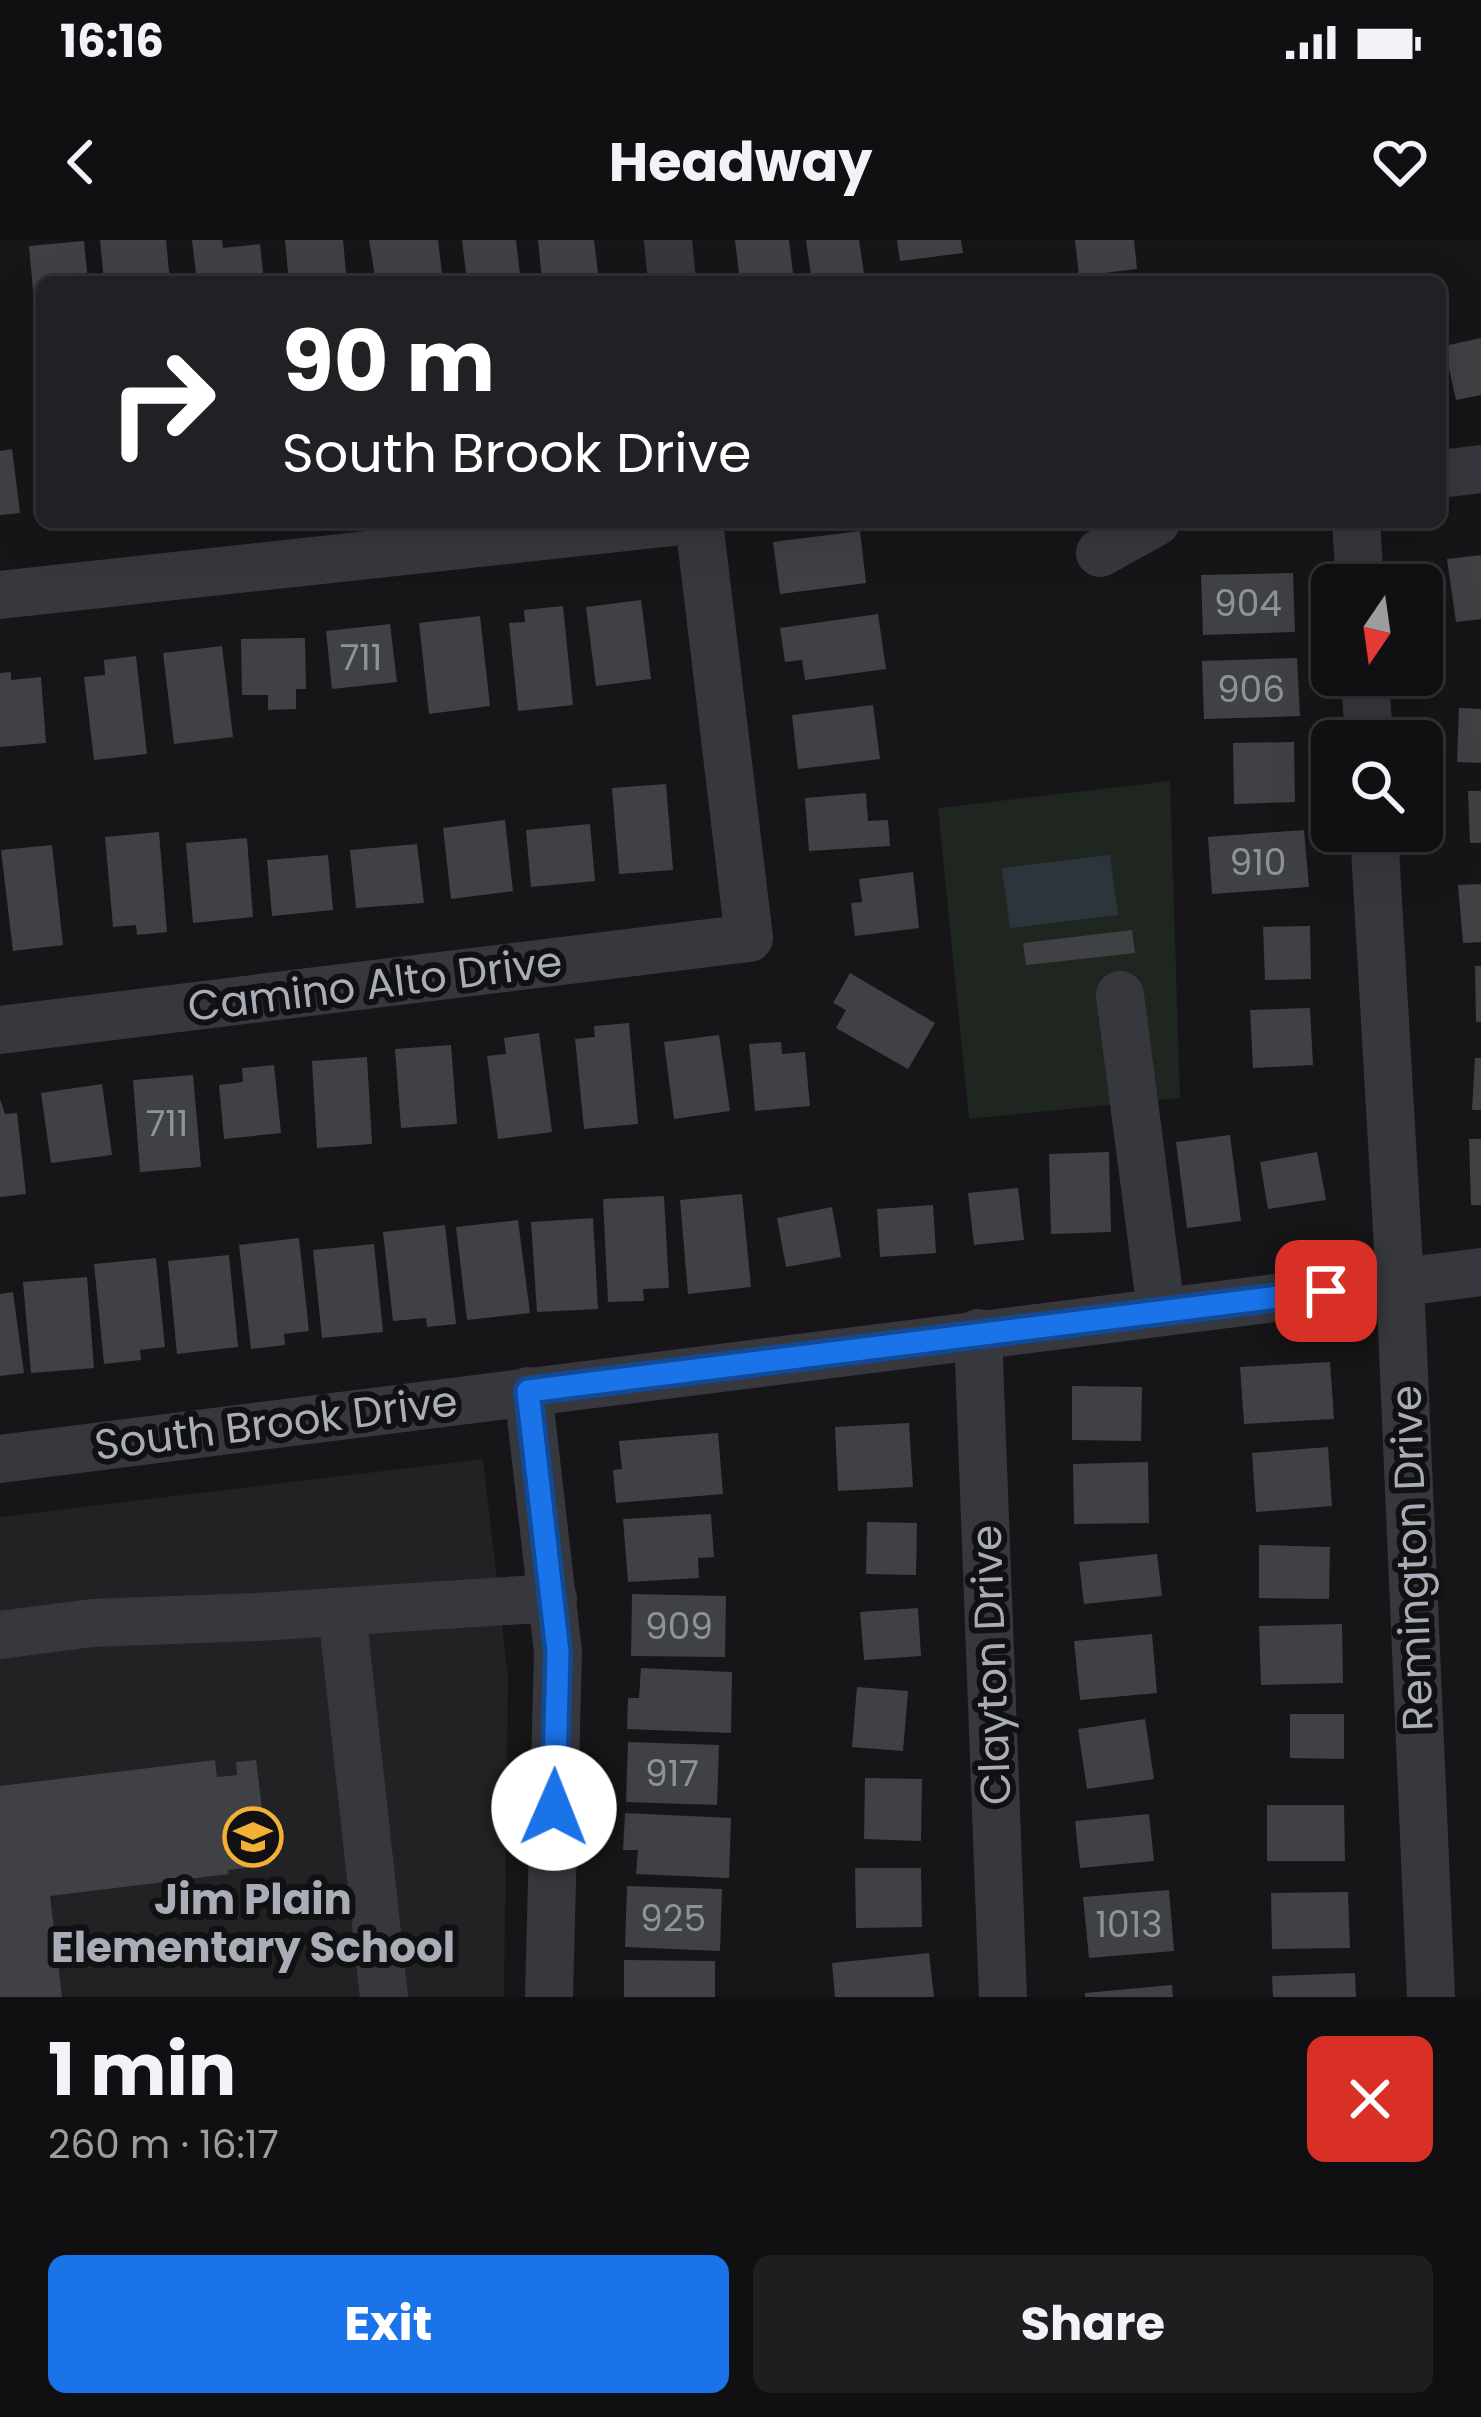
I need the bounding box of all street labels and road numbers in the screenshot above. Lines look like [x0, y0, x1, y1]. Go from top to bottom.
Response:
street label: Camino Alto Drive [184, 932, 566, 1036]
street label: South Brook Drive [91, 1371, 461, 1475]
street label: Remington Drive [1376, 1384, 1448, 1732]
street label: Clayton Drive [957, 1524, 1025, 1806]

